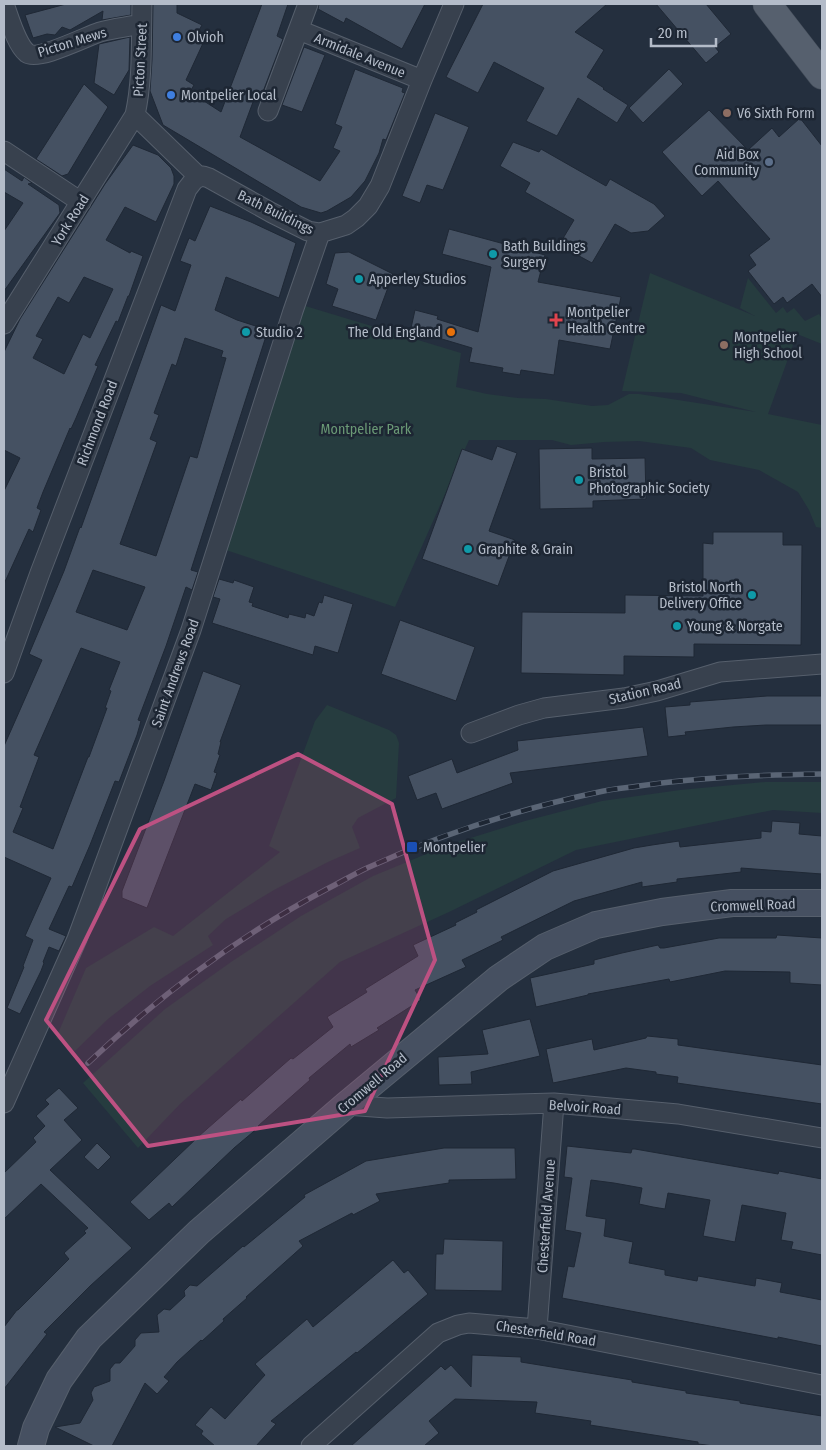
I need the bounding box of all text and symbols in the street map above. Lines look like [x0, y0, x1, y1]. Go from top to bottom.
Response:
scale bar [651, 15, 716, 47]
street label: Picton Street [130, 22, 151, 97]
street label: Picton Mews [36, 24, 109, 61]
text: 20 m [658, 24, 688, 42]
place label: Olvioh [187, 29, 224, 46]
street label: Armidale Avenue [312, 29, 408, 81]
marker: Olvioh [171, 31, 183, 43]
place label: Montpelier Local [181, 87, 277, 104]
marker: Montpelier Local [165, 89, 177, 101]
place label: V6 Sixth Form [737, 105, 815, 122]
marker: V6 Sixth Form [721, 107, 733, 119]
place label: Aid Box Community [694, 146, 760, 179]
marker: Aid Box Community [763, 156, 775, 168]
street label: Bath Buildings [235, 187, 317, 238]
street label: York Road [48, 191, 93, 249]
place label: Bath Buildings Surgery [503, 238, 586, 271]
marker: Bath Buildings Surgery [487, 248, 499, 260]
place label: Apperley Studios [369, 271, 466, 288]
marker: Apperley Studios [353, 273, 365, 285]
place label: Montpelier Health Centre [567, 304, 645, 337]
marker: Montpelier Health Centre [549, 313, 563, 327]
place label: Studio 2 [256, 324, 303, 341]
place label: The Old England [348, 324, 441, 341]
marker: Studio 2 [240, 326, 252, 338]
marker: The Old England [445, 326, 457, 338]
place label: Montpelier High School [734, 329, 802, 362]
marker: Montpelier High School [718, 339, 730, 351]
street label: Richmond Road [73, 378, 122, 468]
park label: Montpelier Park [321, 421, 412, 438]
place label: Bristol Photographic Society [589, 464, 710, 497]
marker: Bristol Photographic Society [573, 474, 585, 486]
place label: Graphite & Grain [478, 541, 573, 558]
marker: Graphite & Grain [462, 543, 474, 555]
place label: Bristol North Delivery Office [659, 579, 742, 612]
marker: Bristol North Delivery Office [746, 589, 758, 601]
street label: Saint Andrews Road [148, 617, 203, 730]
place label: Young & Norgate [687, 618, 783, 635]
marker: Young & Norgate [671, 620, 683, 632]
street label: Station Road [607, 675, 683, 708]
place label: Montpelier [423, 839, 486, 856]
marker: Montpelier [405, 840, 419, 854]
street label: Cromwell Road [710, 896, 796, 915]
street label: Cromwell Road [334, 1049, 410, 1117]
street label: Belvoir Road [548, 1096, 622, 1119]
street label: Chesterfield Avenue [534, 1158, 559, 1274]
street label: Chesterfield Road [495, 1317, 597, 1350]

